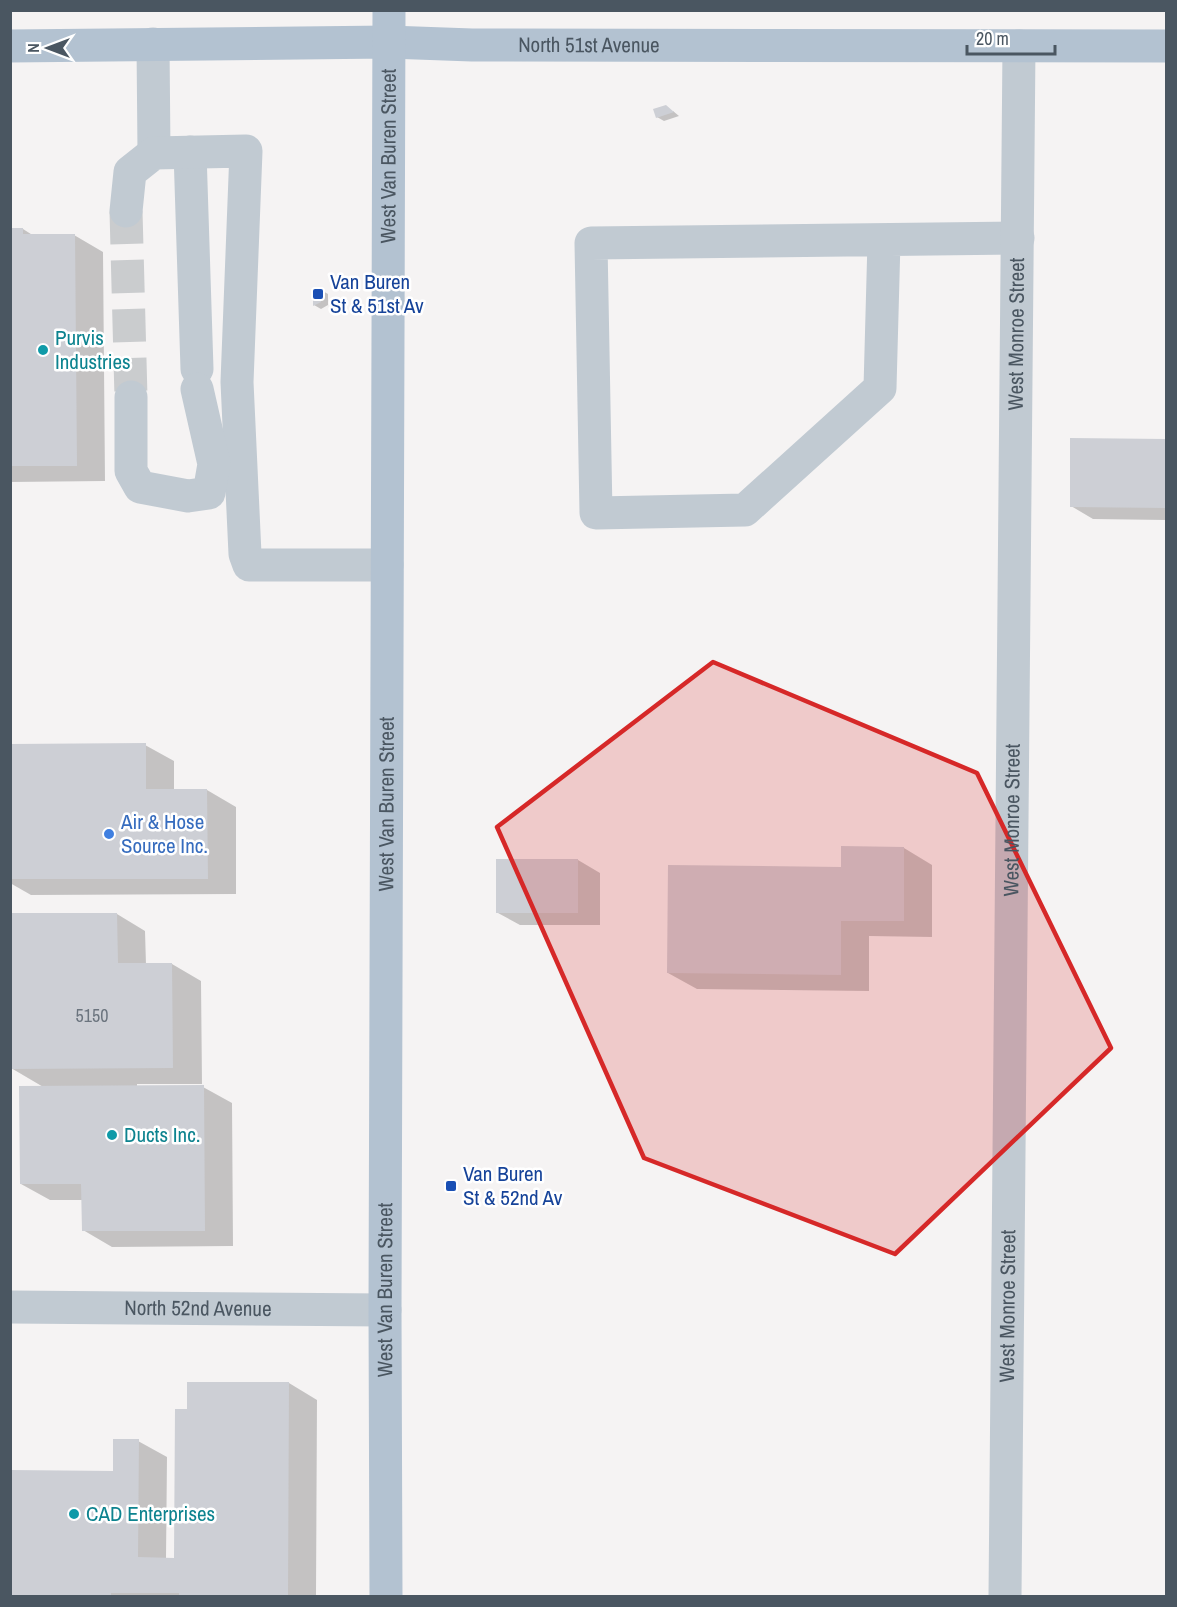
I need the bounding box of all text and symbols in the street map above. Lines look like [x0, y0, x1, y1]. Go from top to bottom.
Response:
north arrow [18, 18, 78, 78]
scale bar [967, 18, 1056, 56]
text: 20 m [976, 26, 1009, 51]
street label: North 51st Avenue [518, 30, 660, 59]
text: N [22, 43, 44, 53]
street label: West Van Buren Street [373, 68, 403, 243]
street label: West Monroe Street [1001, 257, 1031, 411]
place label: Van Buren St & 51st Av [330, 267, 424, 320]
marker: Van Buren St & 51st Av [311, 287, 325, 301]
place label: Purvis Industries [55, 323, 131, 376]
marker: Purvis Industries [36, 343, 50, 357]
street label: West Van Buren Street [371, 716, 401, 891]
street label: West Monroe Street [996, 743, 1027, 897]
place label: Air & Hose Source Inc. [120, 807, 208, 860]
marker: Air & Hose Source Inc. [102, 827, 116, 841]
house number: 5150 [76, 1003, 108, 1028]
place label: Ducts Inc. [124, 1120, 201, 1149]
marker: Ducts Inc. [105, 1128, 119, 1142]
place label: Van Buren St & 52nd Av [463, 1159, 563, 1212]
marker: Van Buren St & 52nd Av [444, 1179, 458, 1193]
street label: West Van Buren Street [370, 1202, 399, 1377]
street label: West Monroe Street [992, 1229, 1022, 1383]
street label: North 52nd Avenue [124, 1293, 272, 1323]
place label: CAD Enterprises [86, 1499, 215, 1528]
marker: CAD Enterprises [67, 1507, 81, 1521]

